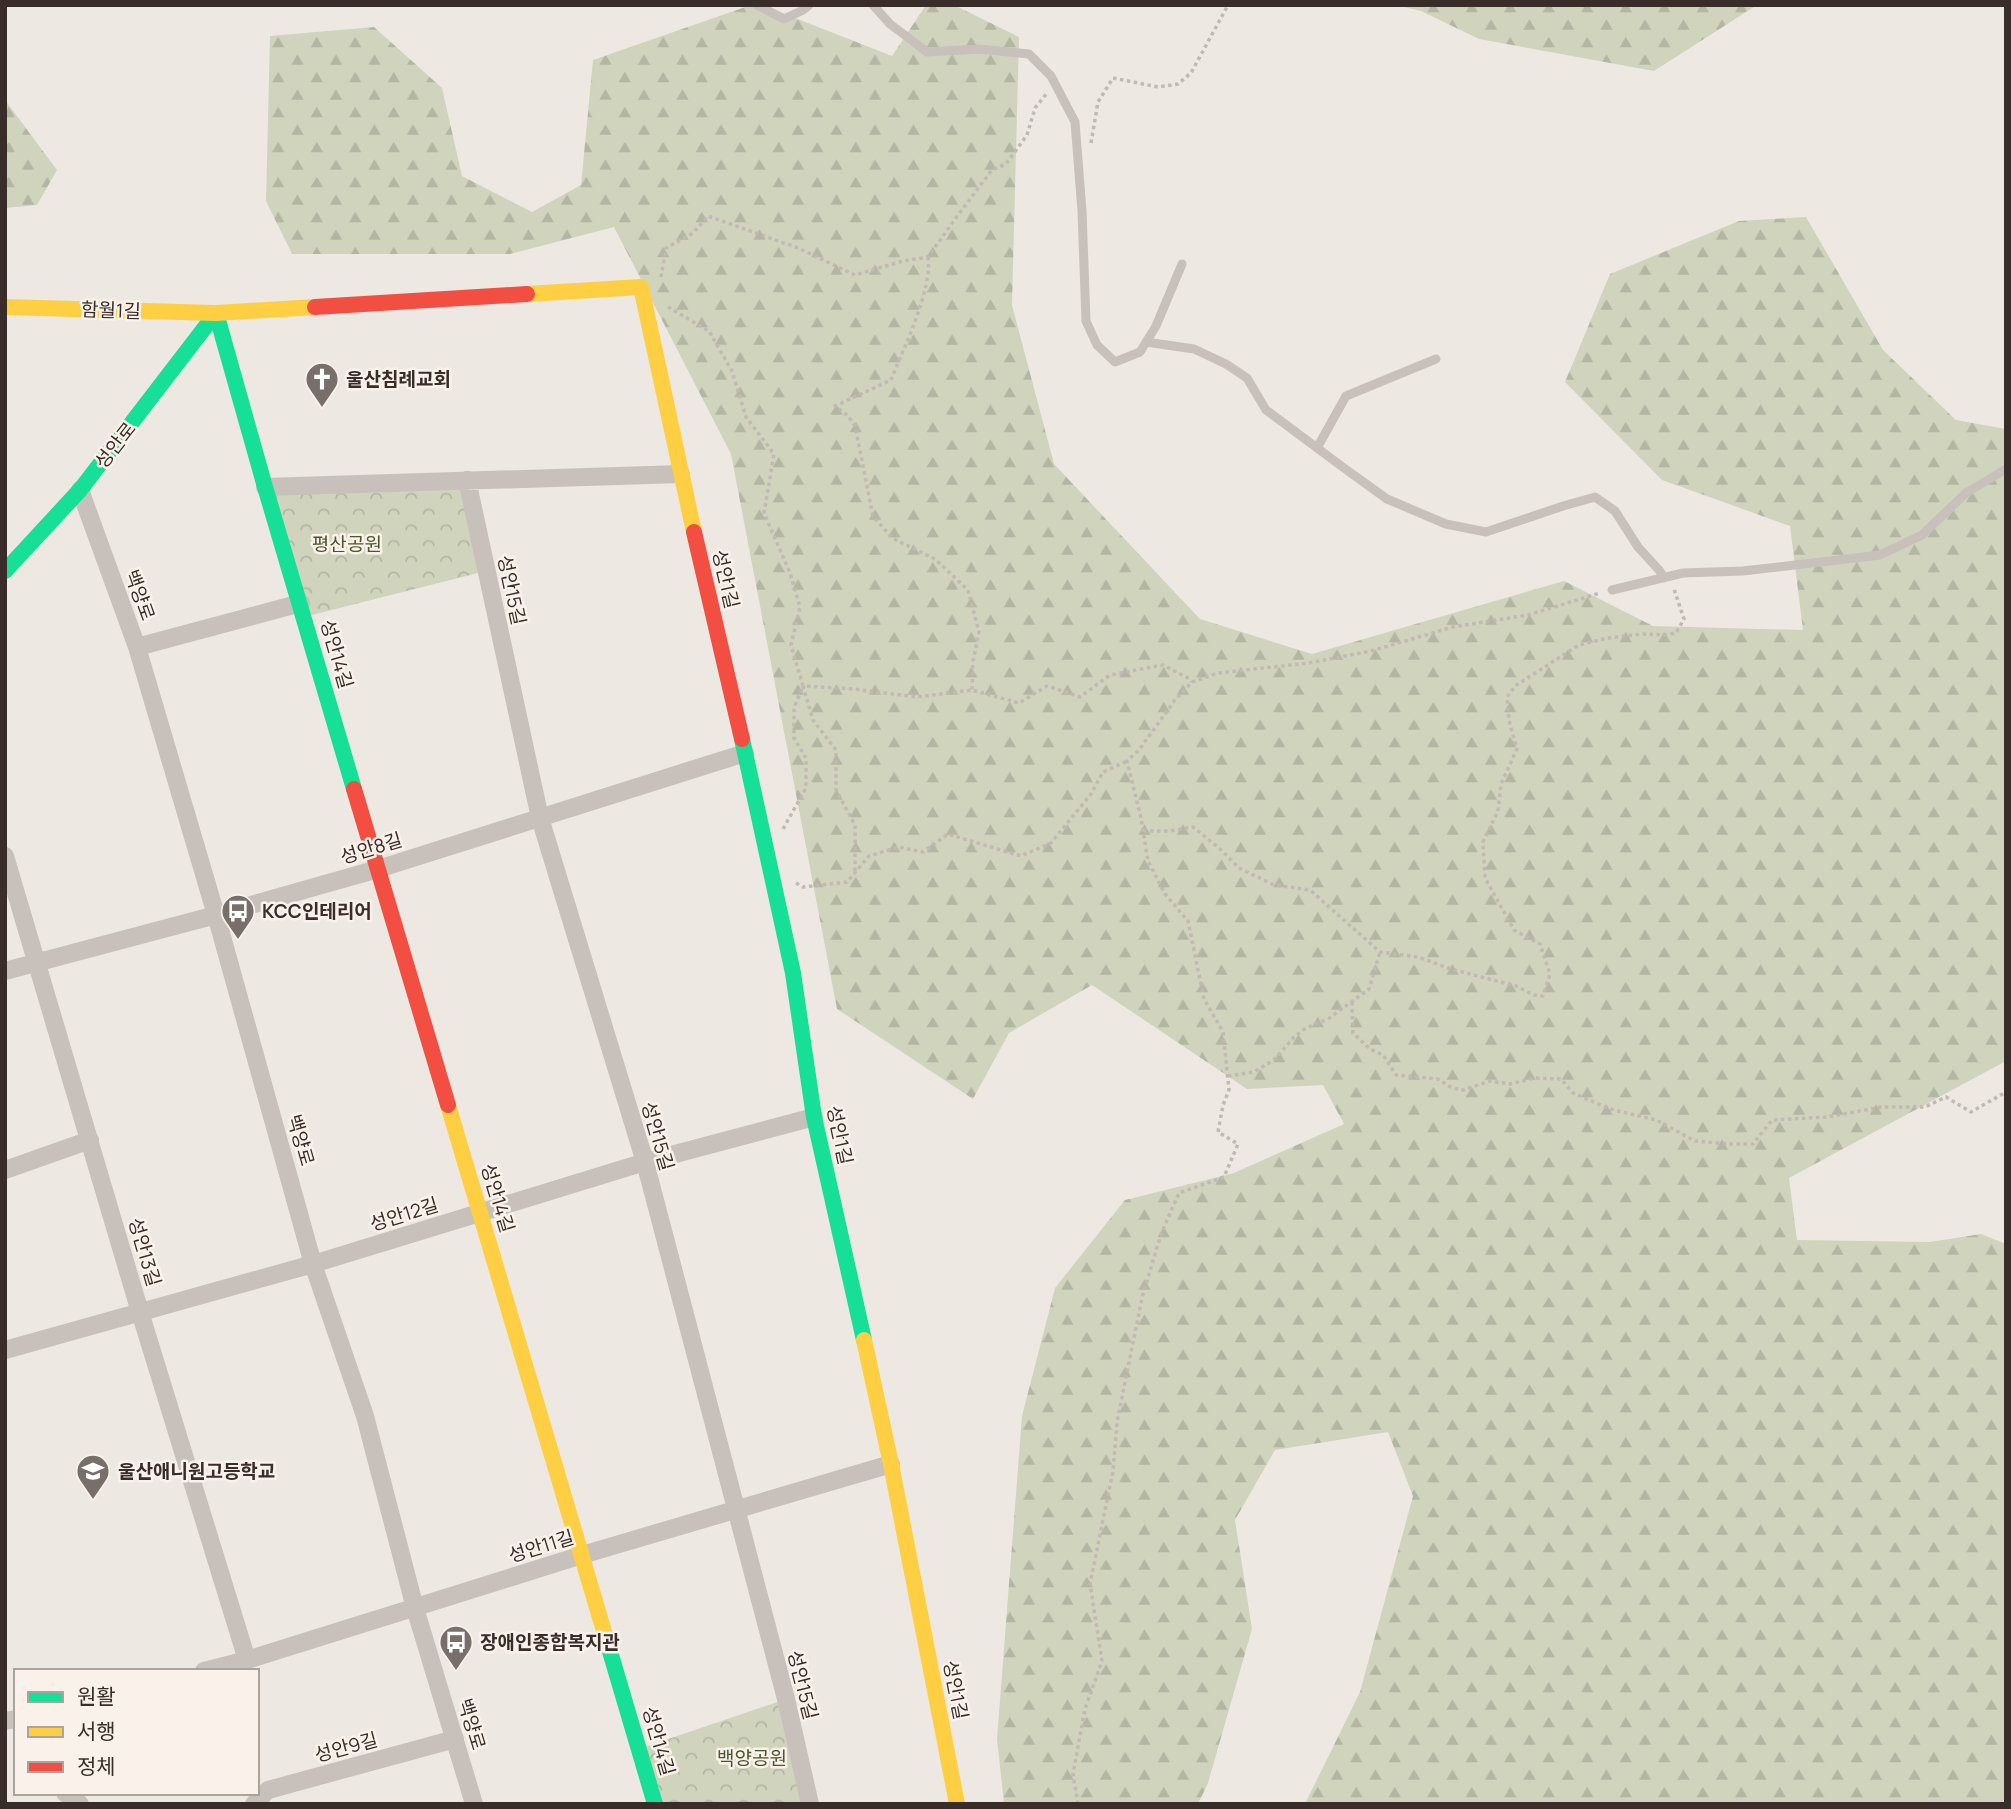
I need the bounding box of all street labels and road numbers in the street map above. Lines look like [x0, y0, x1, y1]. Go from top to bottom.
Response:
street label: 함월1길 [81, 296, 141, 324]
street label: 성안로 [89, 416, 141, 474]
street label: 성안1길 [707, 547, 745, 611]
street label: 성안15길 [492, 553, 532, 627]
street label: 백양로 [119, 566, 161, 624]
street label: 성안14길 [315, 616, 359, 692]
street label: 성안8길 [337, 826, 405, 870]
street label: 성안15길 [636, 1098, 680, 1174]
street label: 성안1길 [821, 1103, 859, 1167]
street label: 백양로 [281, 1111, 321, 1169]
street label: 성안14길 [475, 1160, 521, 1236]
street label: 성안12길 [366, 1191, 442, 1237]
street label: 성안13길 [123, 1215, 167, 1289]
street label: 성안11길 [505, 1524, 577, 1568]
street label: 성안15길 [782, 1647, 824, 1723]
street label: 성안1길 [938, 1658, 974, 1722]
street label: 백양로 [452, 1695, 492, 1753]
street label: 성안14길 [637, 1703, 681, 1779]
street label: 성안9길 [312, 1726, 380, 1768]

